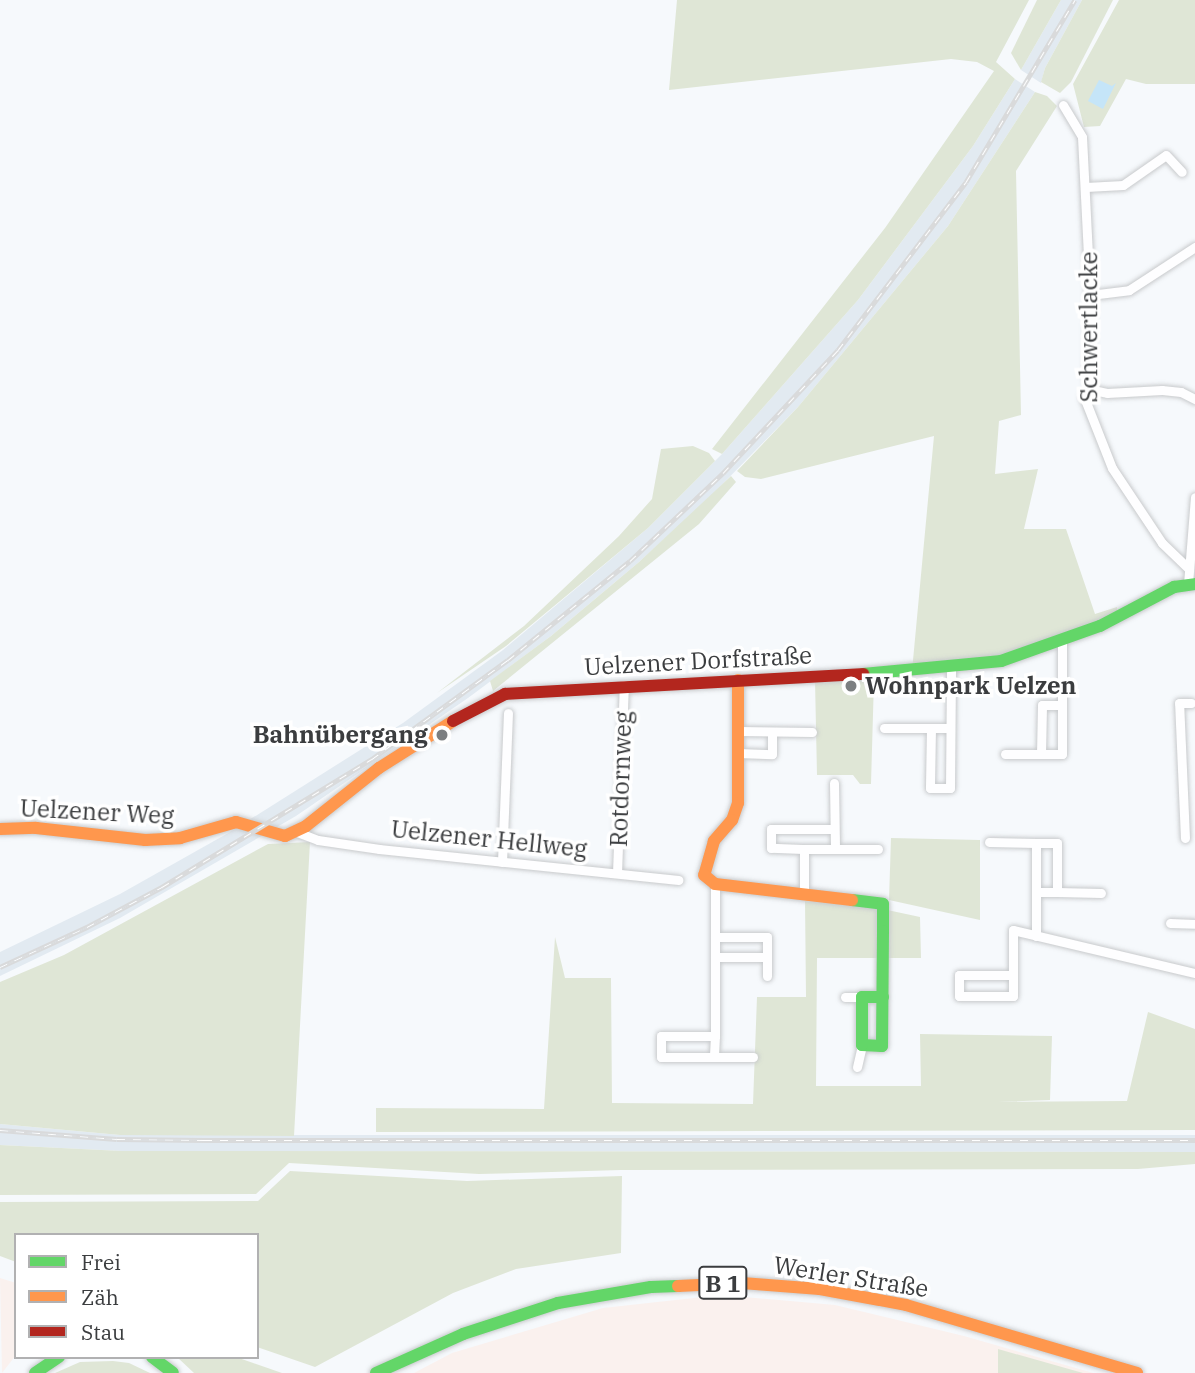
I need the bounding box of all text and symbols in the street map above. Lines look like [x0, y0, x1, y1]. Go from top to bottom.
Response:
street label: Schwertlacke [1075, 251, 1103, 403]
street label: Uelzener Dorfstraße [583, 641, 813, 681]
place label: Wohnpark Uelzen [865, 672, 1076, 700]
marker: Wohnpark Uelzen [843, 678, 859, 694]
street label: Rotdornweg [604, 711, 638, 847]
place label: Bahnübergang [253, 721, 428, 749]
marker: Bahnübergang [434, 727, 450, 743]
street label: Uelzener Weg [19, 794, 175, 830]
street label: Uelzener Hellweg [390, 814, 588, 864]
legend [14, 1233, 259, 1359]
text: Frei [81, 1248, 121, 1276]
street label: Werler Straße [771, 1251, 931, 1303]
road number: B 1 [697, 1264, 749, 1302]
text: Zäh [81, 1283, 119, 1311]
text: Stau [81, 1318, 125, 1346]

